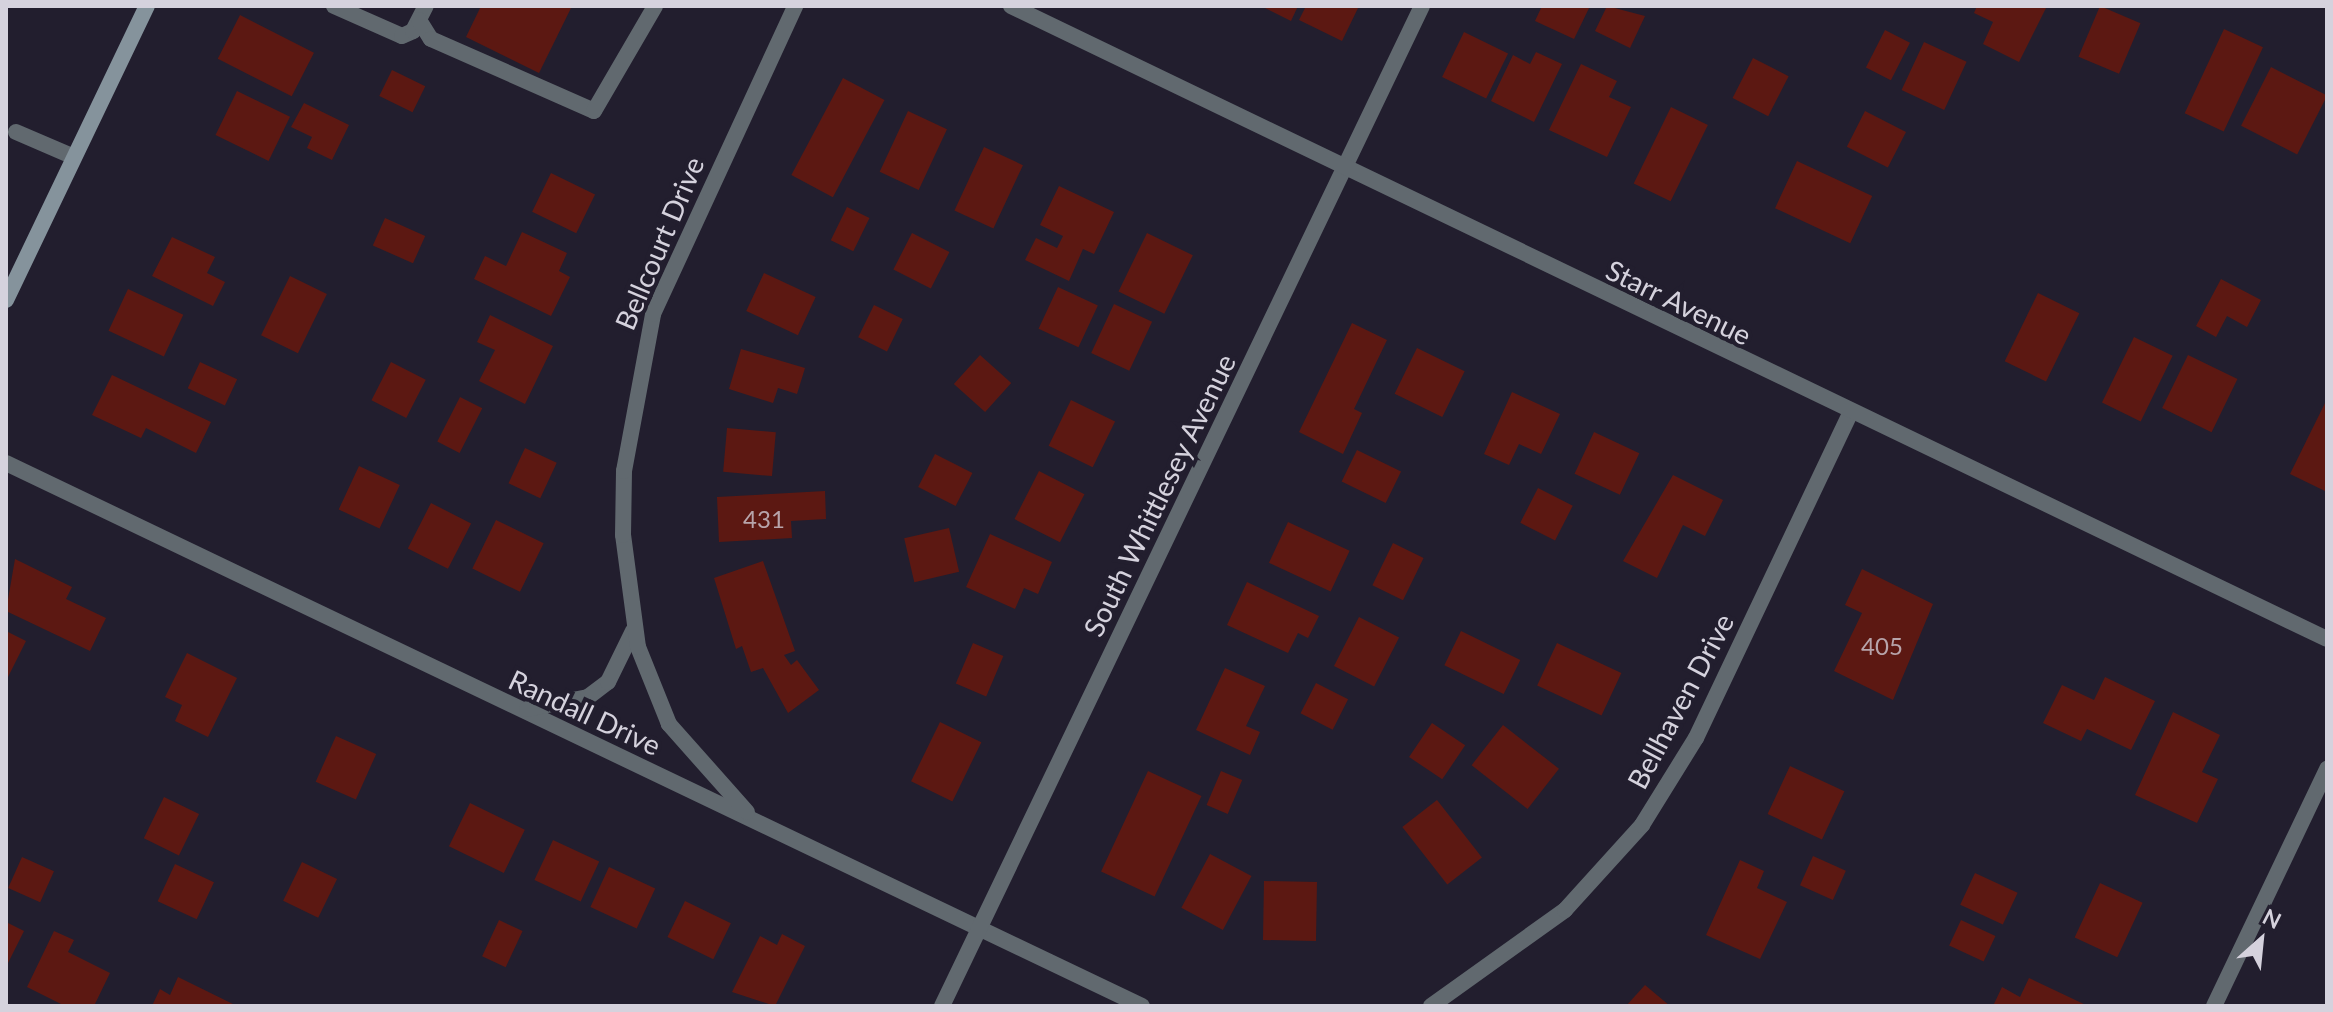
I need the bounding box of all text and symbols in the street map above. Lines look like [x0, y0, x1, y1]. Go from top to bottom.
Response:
street label: Bellcourt Drive [607, 151, 711, 335]
street label: Starr Avenue [1600, 252, 1758, 352]
street label: South Whittlesey Avenue [1076, 347, 1242, 643]
house number: 431 [743, 505, 785, 533]
street label: Bellhaven Drive [1620, 608, 1740, 794]
house number: 405 [1861, 632, 1903, 660]
street label: Randall Drive [504, 662, 666, 762]
north arrow [2221, 900, 2301, 980]
text: N [2258, 902, 2286, 934]

